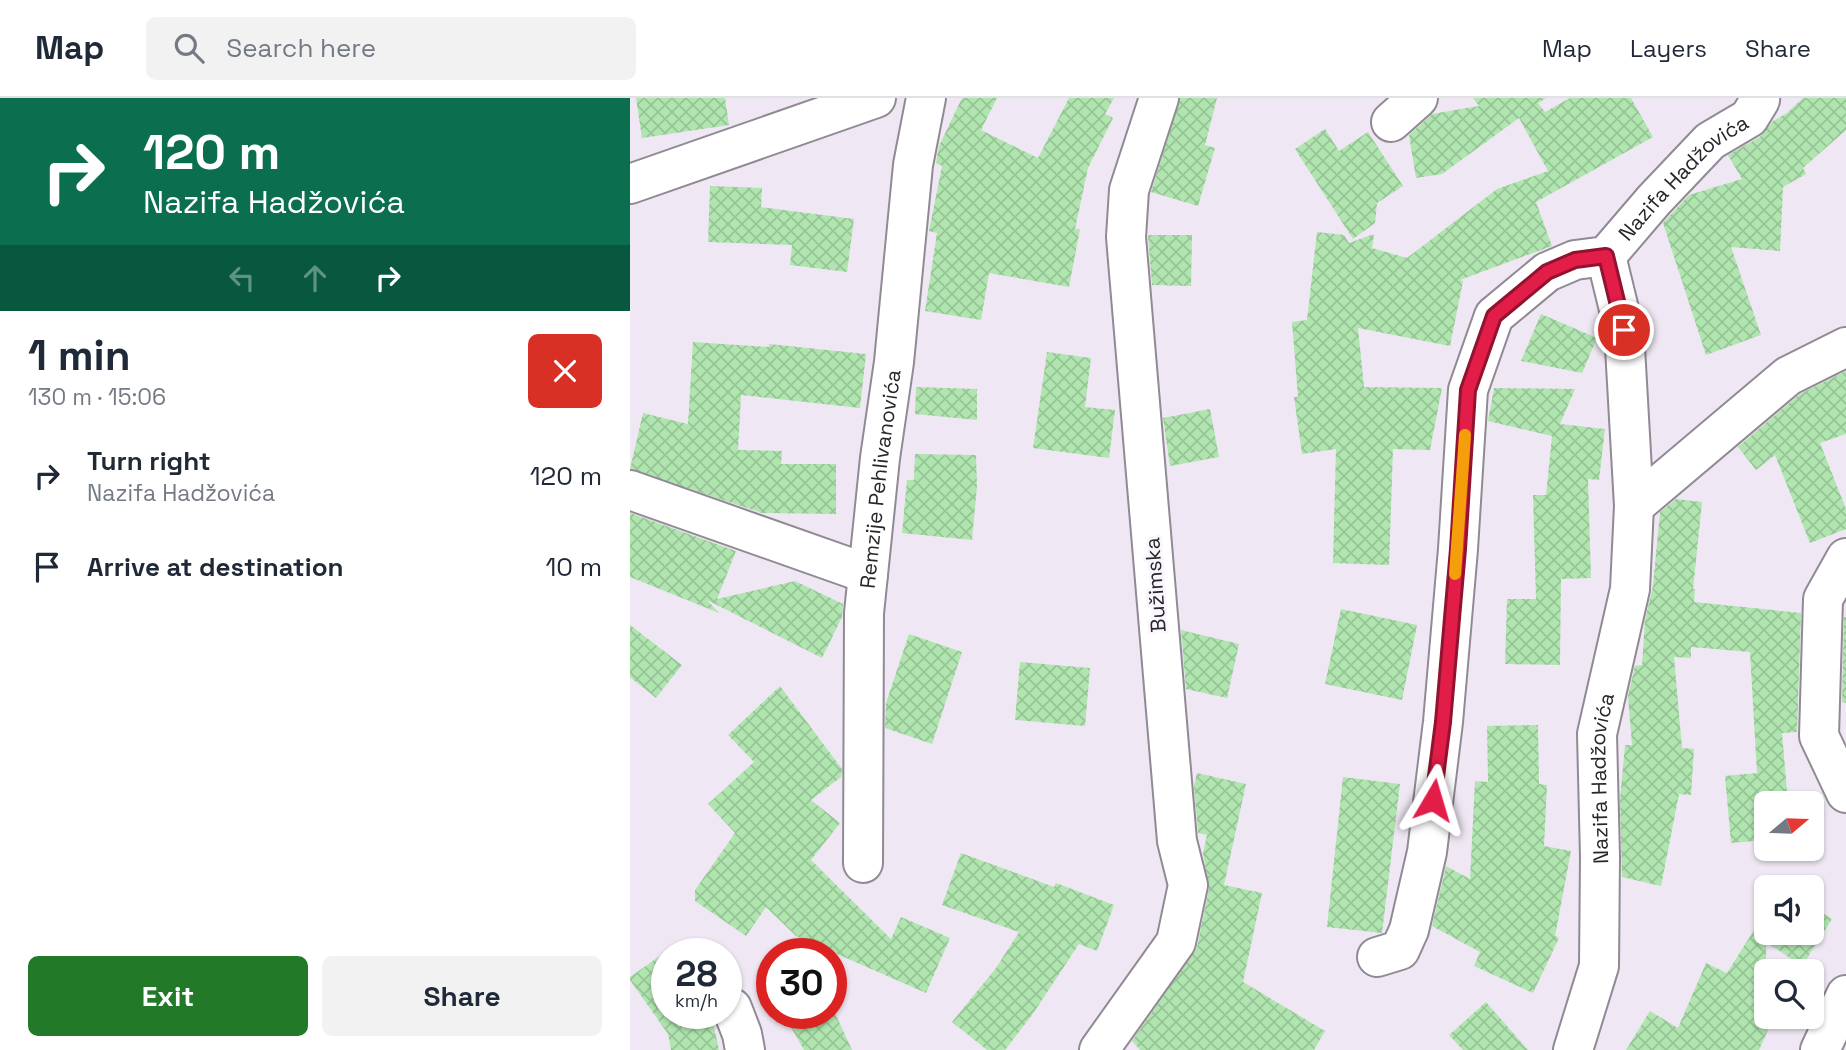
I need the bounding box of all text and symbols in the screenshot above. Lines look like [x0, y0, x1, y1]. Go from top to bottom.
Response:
search box [146, 17, 636, 80]
text: Map [35, 27, 104, 69]
icon: search [170, 29, 208, 67]
text: Search here [226, 31, 376, 65]
text: Map [1542, 33, 1592, 64]
text: Layers [1630, 33, 1707, 64]
text: Share [1745, 33, 1811, 64]
street label: Nazifa Hadžovića [1612, 108, 1753, 246]
text: 120 m [143, 121, 280, 183]
icon: right [28, 126, 119, 217]
text: Nazifa Hadžovića [143, 182, 405, 222]
icon: left [223, 259, 261, 297]
icon: ahead [296, 259, 334, 297]
icon: right [369, 259, 407, 297]
pin [1594, 300, 1654, 360]
icon: arrive [1605, 311, 1643, 349]
text: 1 min [28, 329, 131, 382]
button: close [528, 334, 602, 408]
street label: Remzije Pehlivanovića [853, 368, 906, 590]
text: 130 m · 15:06 [28, 382, 166, 412]
text: Turn right [87, 444, 211, 478]
icon: right [28, 457, 66, 495]
text: 120 m [530, 459, 602, 493]
text: Nazifa Hadžovića [87, 478, 275, 508]
street label: Bužimska [1138, 537, 1172, 633]
icon: arrive [28, 548, 66, 586]
text: Arrive at destination [87, 550, 344, 584]
text: 10 m [545, 550, 602, 584]
street label: Nazifa Hadžovića [1583, 690, 1619, 864]
position arrow [1396, 763, 1470, 837]
north arrow [1754, 791, 1824, 861]
map controls [1754, 791, 1824, 1029]
button: sound [1754, 875, 1824, 945]
speed limit sign: 30 [756, 938, 847, 1029]
text: 28 [676, 952, 717, 996]
button: Exit [28, 956, 308, 1036]
button: Share [322, 956, 602, 1036]
button: search [1754, 959, 1824, 1029]
text: km/h [675, 989, 718, 1012]

